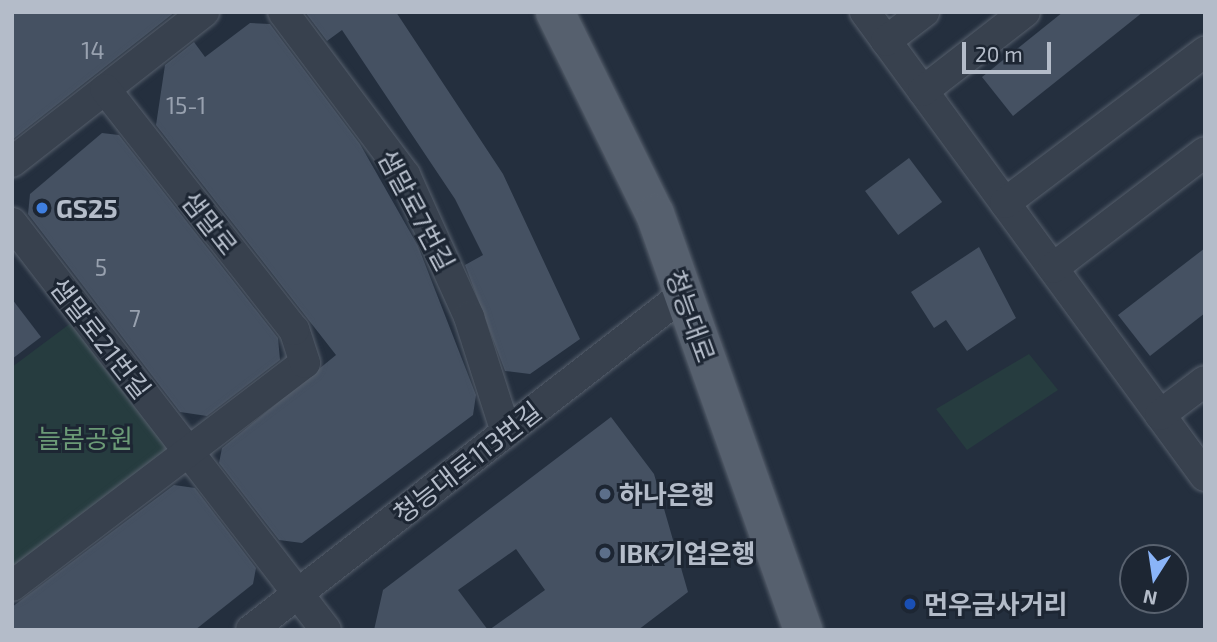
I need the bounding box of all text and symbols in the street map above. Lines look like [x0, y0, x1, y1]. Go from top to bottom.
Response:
scale bar [965, 28, 1054, 72]
house number: 14 [81, 36, 105, 64]
text: 20 m [975, 41, 1023, 66]
house number: 15-1 [166, 91, 206, 119]
street label: 샘말로7번길 [372, 144, 462, 276]
street label: 샘말로 [176, 185, 244, 261]
place label: GS25 [56, 192, 118, 224]
marker: GS25 [34, 200, 50, 216]
house number: 5 [95, 253, 107, 281]
street label: 청능대로 [660, 266, 722, 366]
street label: 샘말로21번길 [44, 271, 158, 405]
house number: 7 [129, 304, 141, 332]
street label: 청능대로113번길 [387, 395, 547, 529]
park label: 늘봄공원 [37, 422, 133, 454]
place label: 하나은행 [619, 478, 715, 510]
marker: 하나은행 [597, 486, 613, 502]
place label: IBK기업은행 [619, 537, 755, 569]
north arrow [1119, 544, 1189, 614]
marker: IBK기업은행 [597, 545, 613, 561]
text: N [1141, 585, 1159, 611]
place label: 먼우금사거리 [924, 588, 1068, 620]
marker: 먼우금사거리 [902, 596, 918, 612]

